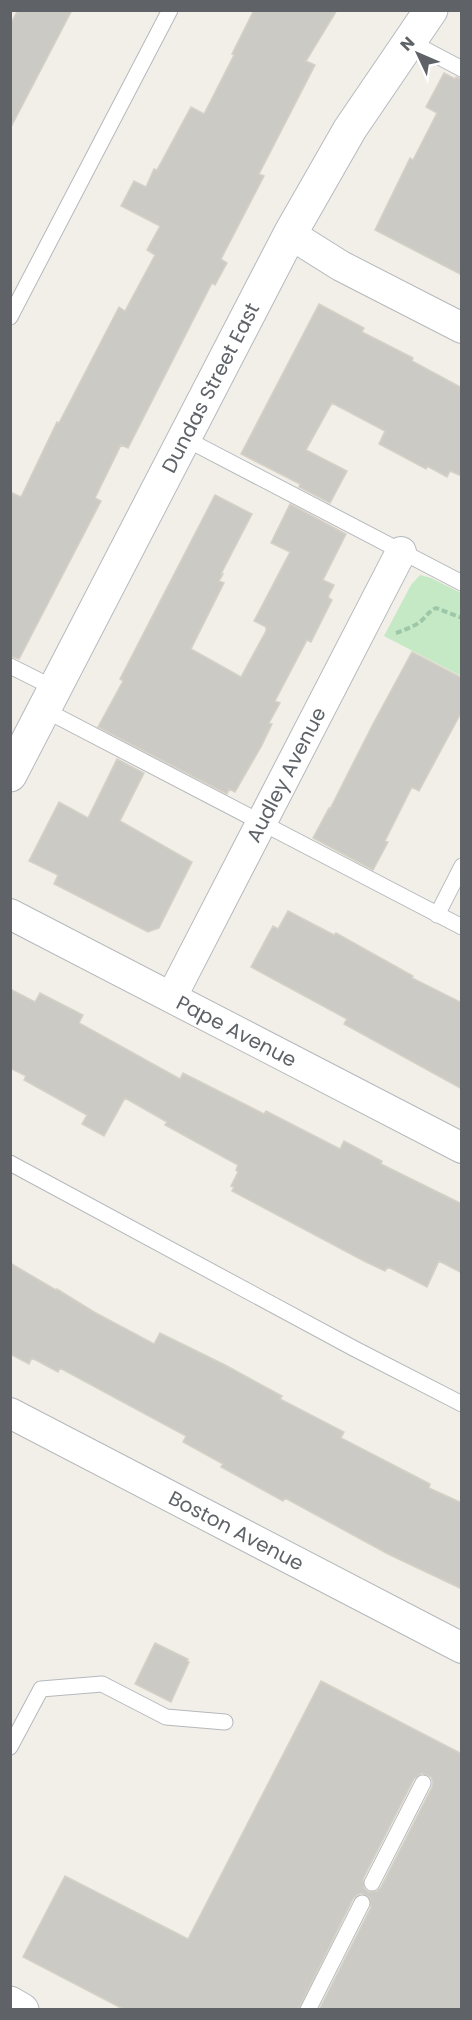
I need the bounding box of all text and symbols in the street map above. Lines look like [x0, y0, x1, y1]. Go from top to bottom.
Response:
north arrow [388, 24, 448, 84]
text: N [395, 32, 420, 56]
street label: Dundas Street East [155, 298, 266, 478]
street label: Audley Avenue [240, 702, 333, 847]
street label: Pape Avenue [172, 989, 301, 1074]
street label: Boston Avenue [164, 1484, 309, 1577]

